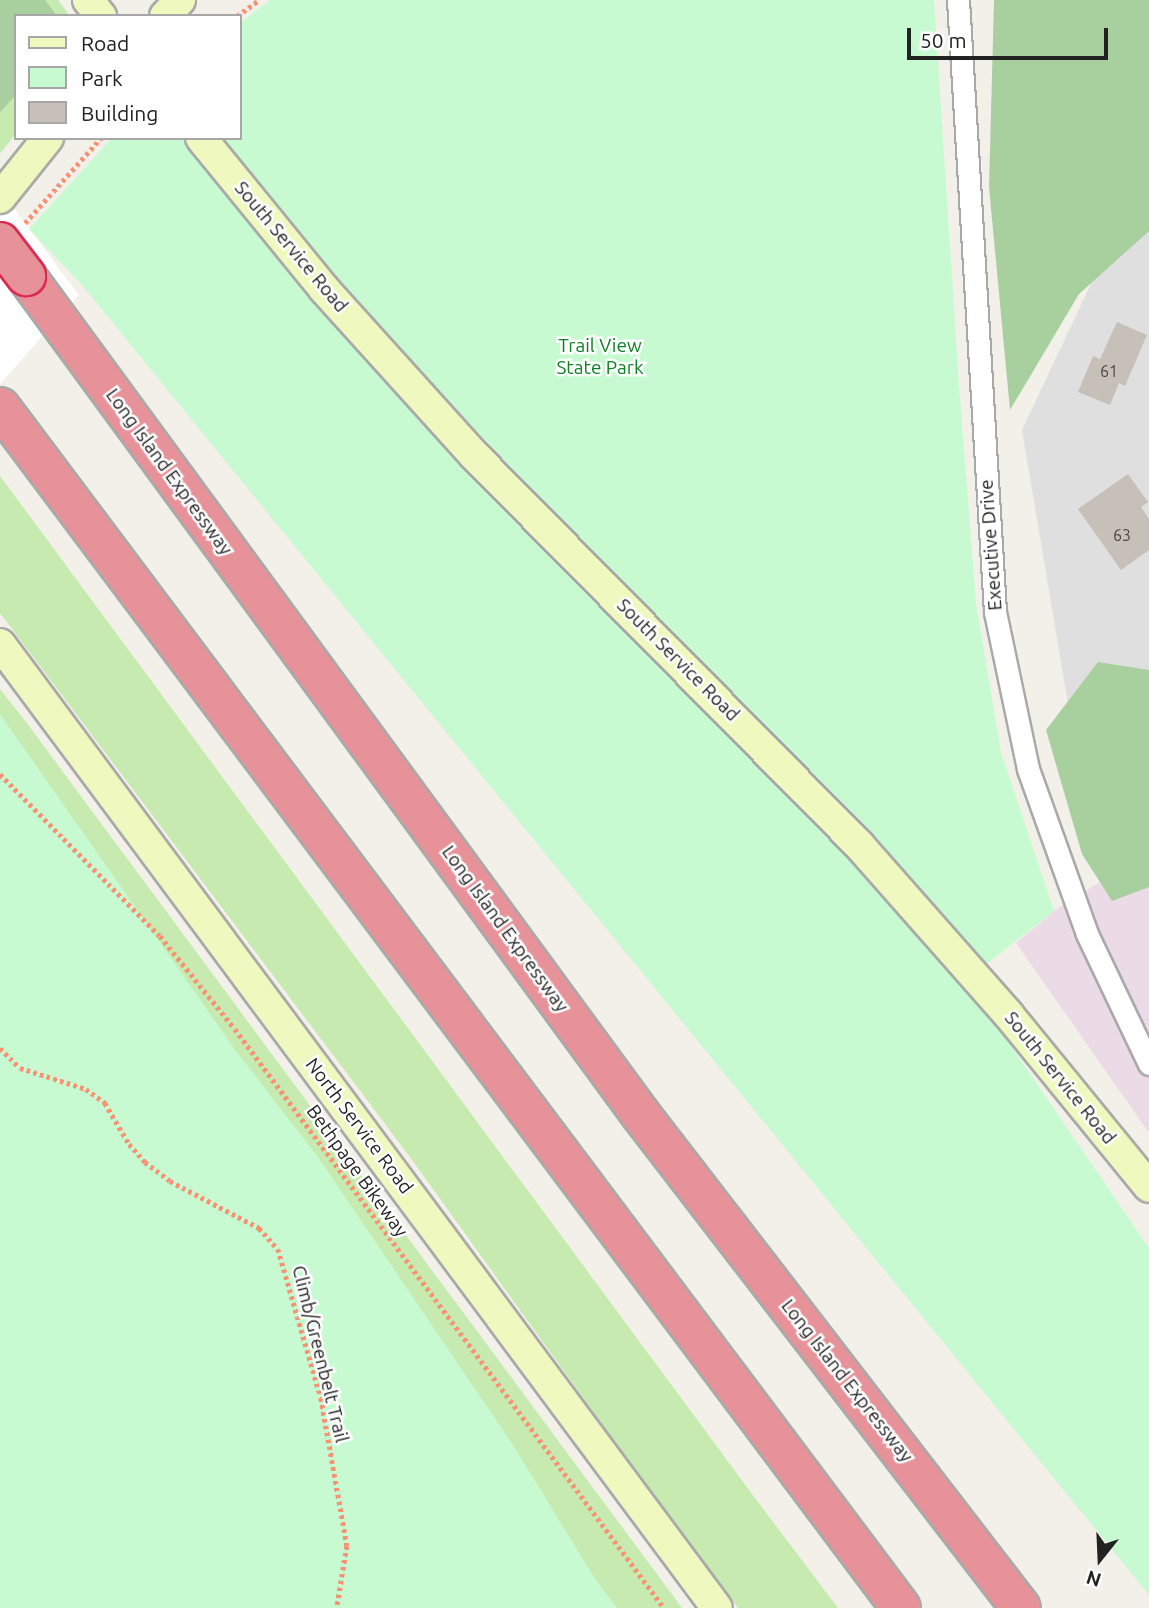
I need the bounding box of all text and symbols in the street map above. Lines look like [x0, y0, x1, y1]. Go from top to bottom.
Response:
legend [14, 14, 242, 140]
scale bar [911, 14, 1112, 58]
text: 50 m [920, 28, 967, 52]
text: Road [81, 31, 129, 55]
text: Park [81, 66, 123, 90]
text: Building [81, 101, 158, 125]
street label: South Service Road [230, 177, 352, 317]
park label: Trail View State Park [556, 335, 644, 379]
house number: 61 [1100, 361, 1118, 381]
street label: Long Island Expressway [101, 384, 237, 560]
street label: Executive Drive [975, 479, 1007, 611]
house number: 63 [1113, 525, 1131, 545]
street label: South Service Road [612, 594, 744, 726]
street label: Long Island Expressway [437, 841, 573, 1017]
street label: South Service Road [1000, 1007, 1120, 1149]
street label: North Service Road [301, 1054, 417, 1198]
street label: Bethpage Bikeway [301, 1101, 413, 1241]
street label: Climb/Greenbelt Trail [287, 1263, 353, 1445]
street label: Long Island Expressway [776, 1295, 918, 1467]
north arrow [1065, 1524, 1135, 1594]
text: N [1083, 1566, 1104, 1592]

